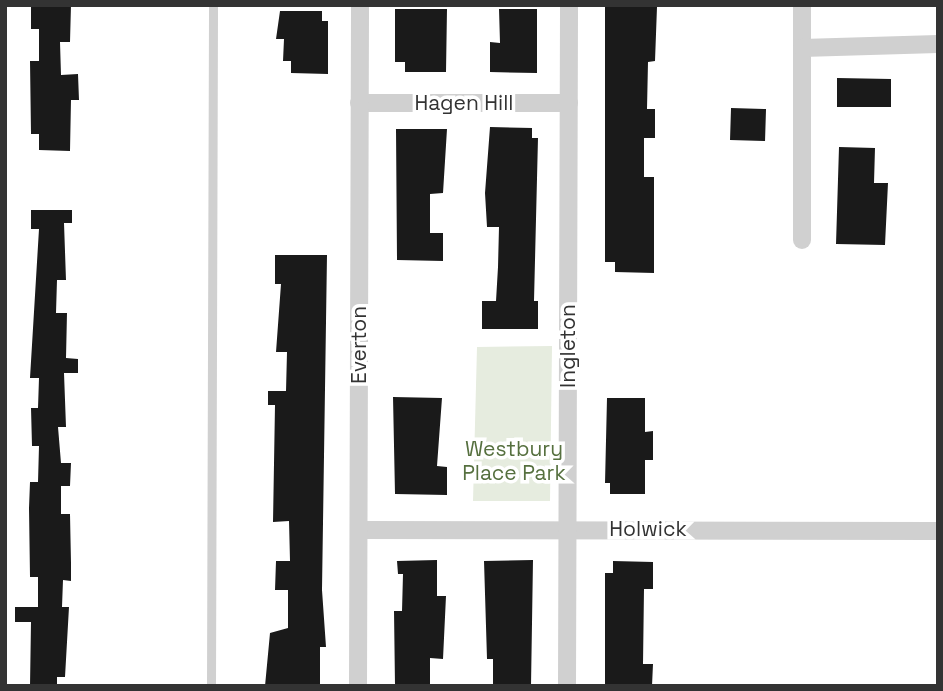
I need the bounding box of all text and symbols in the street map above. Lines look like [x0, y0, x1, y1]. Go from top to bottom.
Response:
street label: Hagen Hill [415, 90, 513, 116]
street label: Ingleton [555, 304, 581, 388]
street label: Everton [346, 306, 372, 384]
park label: Westbury Place Park [462, 436, 566, 486]
street label: Holwick [609, 516, 687, 542]

